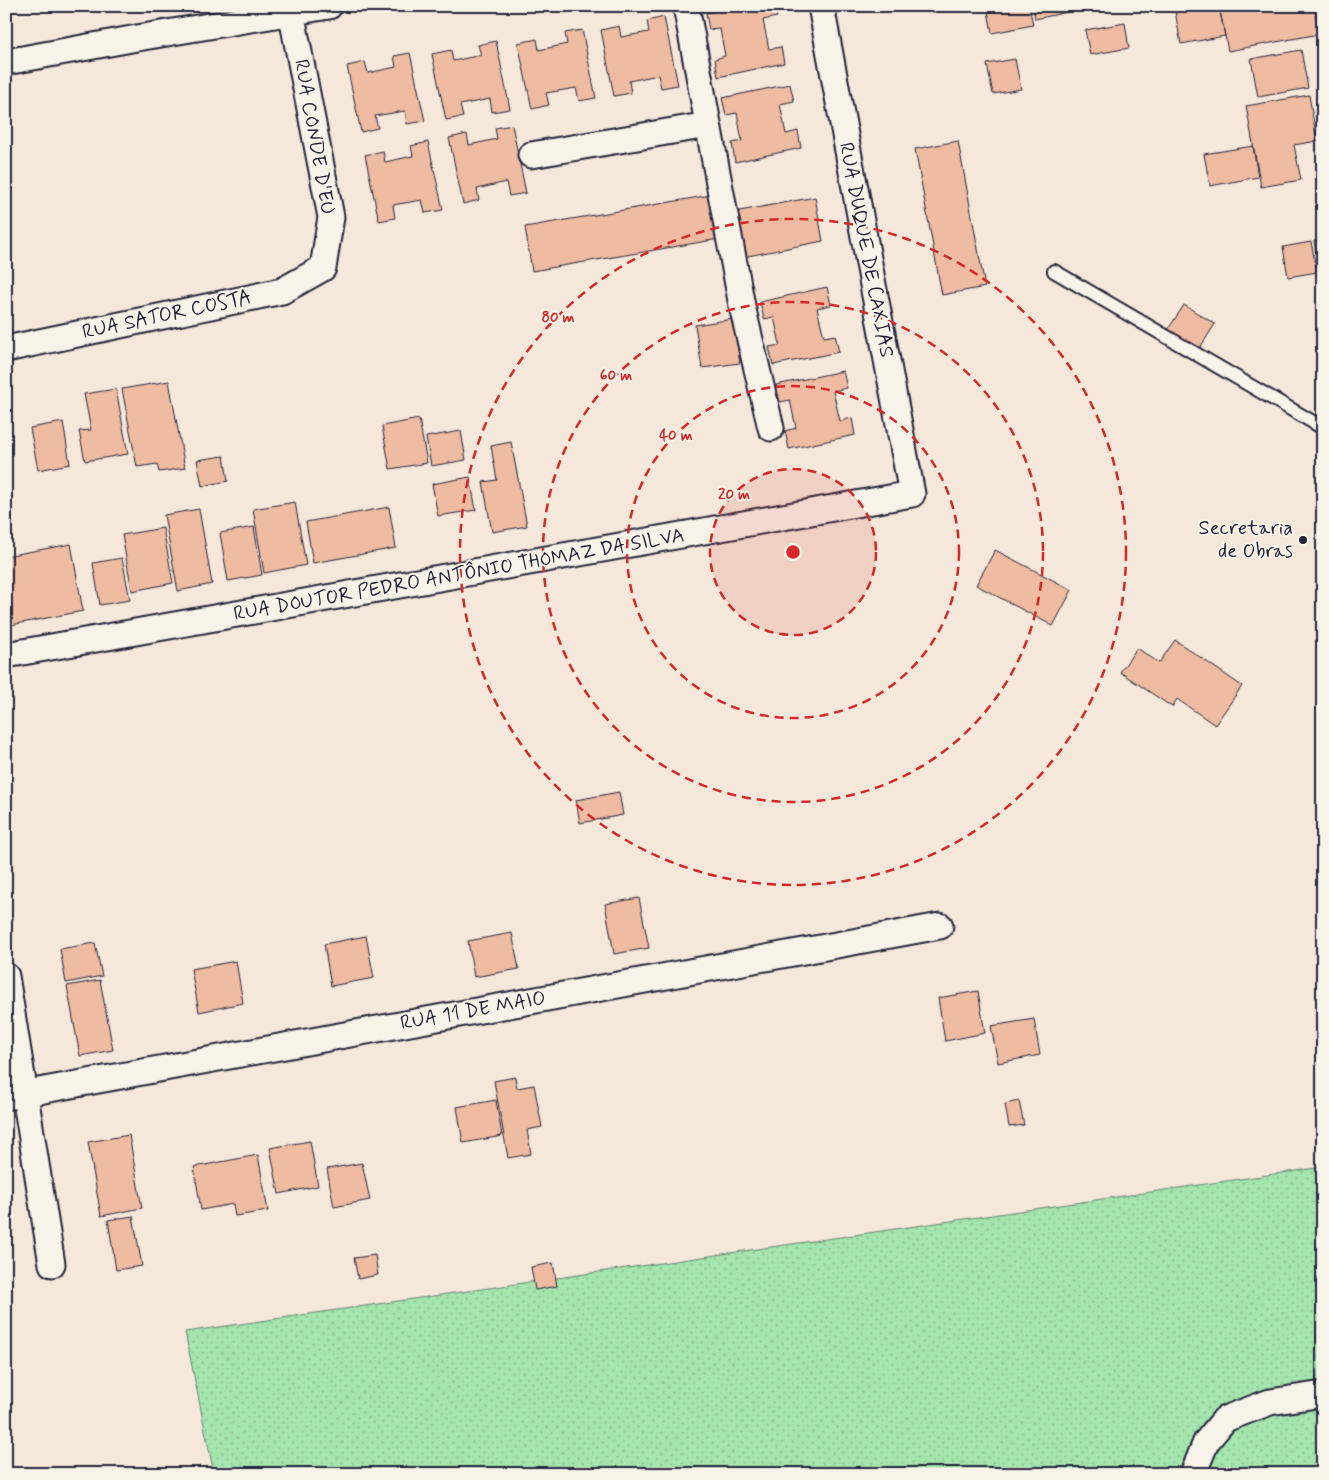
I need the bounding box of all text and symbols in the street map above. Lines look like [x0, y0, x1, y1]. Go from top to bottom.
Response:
street label: RUA CONDE D'EU [287, 57, 341, 217]
street label: RUA DUQUE DE CAXIAS [832, 140, 900, 360]
street label: RUA SATOR COSTA [80, 284, 254, 346]
text: 80 m [541, 308, 575, 328]
text: 60 m [600, 366, 632, 386]
text: 40 m [659, 426, 693, 446]
text: 20 m [718, 485, 750, 505]
place label: Secretaria de Obras [1199, 515, 1293, 565]
street label: RUA DOUTOR PEDRO ANTÔNIO THOMAZ DA SILVA [231, 522, 687, 628]
marker: Secretaria de Obras [1297, 534, 1309, 546]
centre of rings [784, 543, 802, 561]
street label: RUA 11 DE MAIO [398, 985, 548, 1037]

